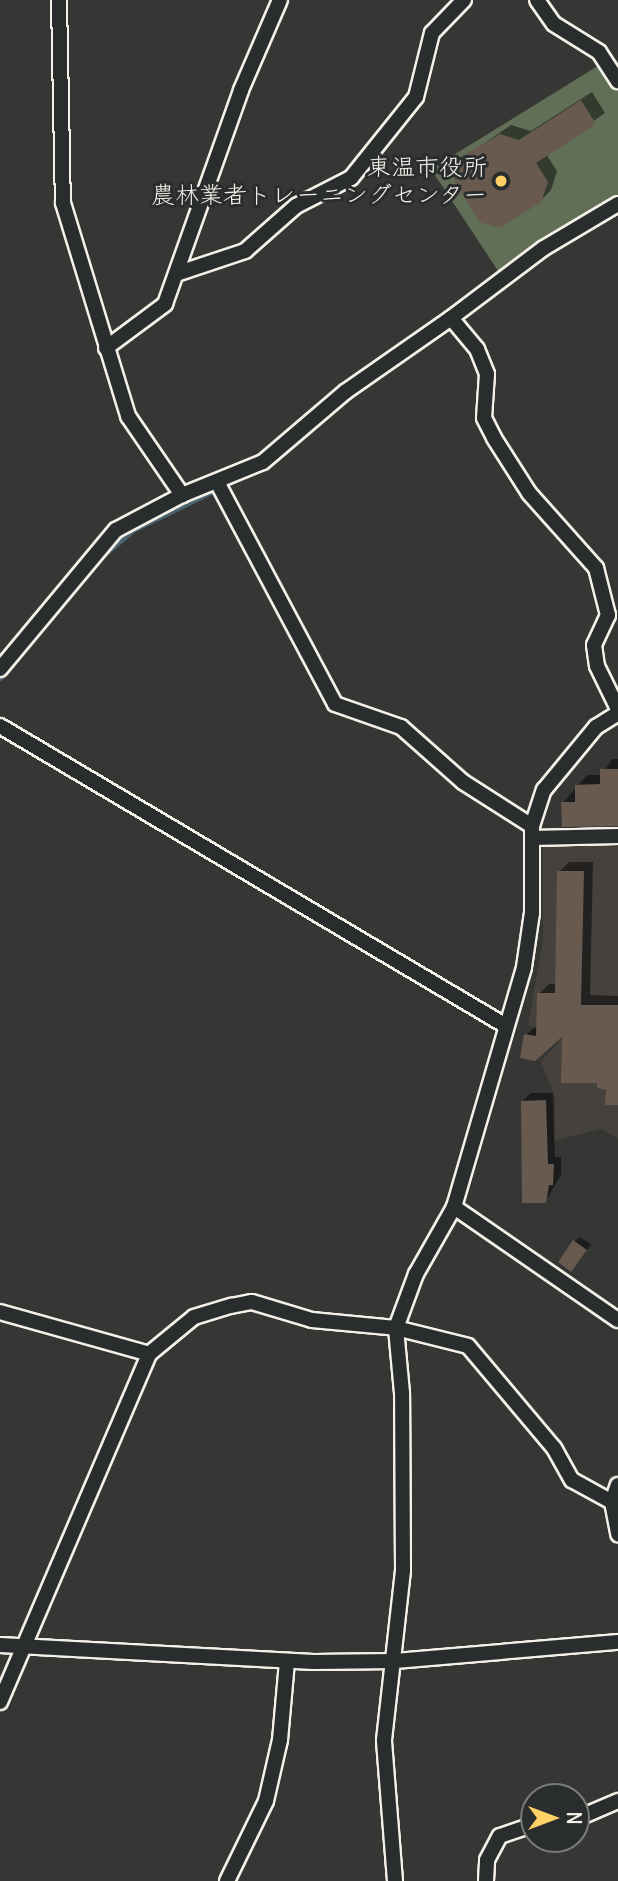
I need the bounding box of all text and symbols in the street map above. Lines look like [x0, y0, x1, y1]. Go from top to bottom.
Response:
place label: 東温市役所 農林業者トレーニングセンター [150, 153, 487, 209]
marker: 東温市役所 農林業者トレーニングセンター [493, 173, 509, 189]
north arrow [520, 1783, 590, 1853]
text: N [562, 1811, 586, 1825]

